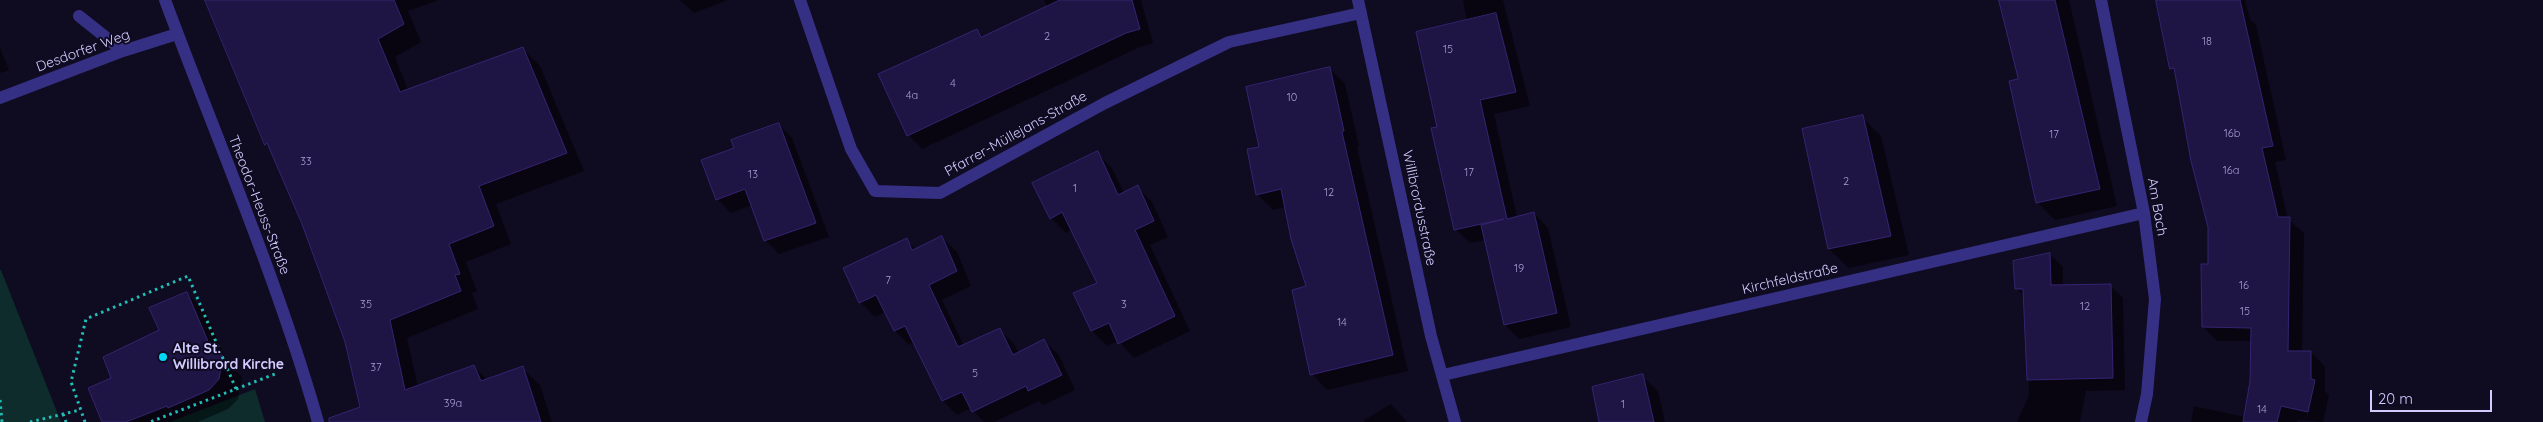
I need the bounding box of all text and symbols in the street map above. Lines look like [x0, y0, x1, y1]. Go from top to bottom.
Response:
street label: Desdorfer Weg [34, 26, 132, 76]
house number: 2 [1044, 30, 1050, 44]
house number: 18 [2202, 35, 2212, 49]
house number: 15 [1443, 43, 1453, 57]
house number: 4 [950, 77, 956, 91]
street label: Pfarrer-Müllejans-Straße [942, 88, 1090, 180]
house number: 4a [906, 89, 918, 103]
house number: 10 [1287, 91, 1297, 105]
house number: 16b [2224, 127, 2240, 141]
house number: 17 [2049, 128, 2059, 142]
street label: Theodor-Heuss-Straße [225, 133, 293, 277]
street label: Willibrordusstraße [1399, 149, 1439, 267]
house number: 33 [300, 155, 312, 169]
house number: 16a [2223, 164, 2239, 178]
house number: 17 [1464, 166, 1474, 180]
house number: 13 [748, 168, 758, 182]
house number: 2 [1843, 175, 1849, 189]
street label: Am Bach [2144, 177, 2170, 237]
house number: 1 [1073, 182, 1077, 196]
house number: 12 [1324, 186, 1334, 200]
street label: Kirchfeldstraße [1740, 260, 1840, 298]
house number: 19 [1514, 262, 1524, 276]
house number: 7 [885, 274, 891, 288]
house number: 16 [2239, 279, 2249, 293]
house number: 35 [360, 298, 372, 312]
house number: 3 [1121, 298, 1127, 312]
house number: 12 [2080, 300, 2090, 314]
house number: 15 [2240, 305, 2250, 319]
house number: 14 [1337, 316, 1347, 330]
place label: Alte St. Willibrord Kirche [173, 341, 284, 374]
marker: Alte St. Willibrord Kirche [157, 351, 169, 363]
house number: 37 [370, 361, 382, 375]
house number: 5 [972, 367, 978, 381]
scale bar [2373, 380, 2496, 412]
text: 20 m [2378, 389, 2413, 408]
house number: 39a [444, 397, 462, 411]
house number: 1 [1621, 398, 1625, 412]
house number: 14 [2257, 403, 2267, 417]

